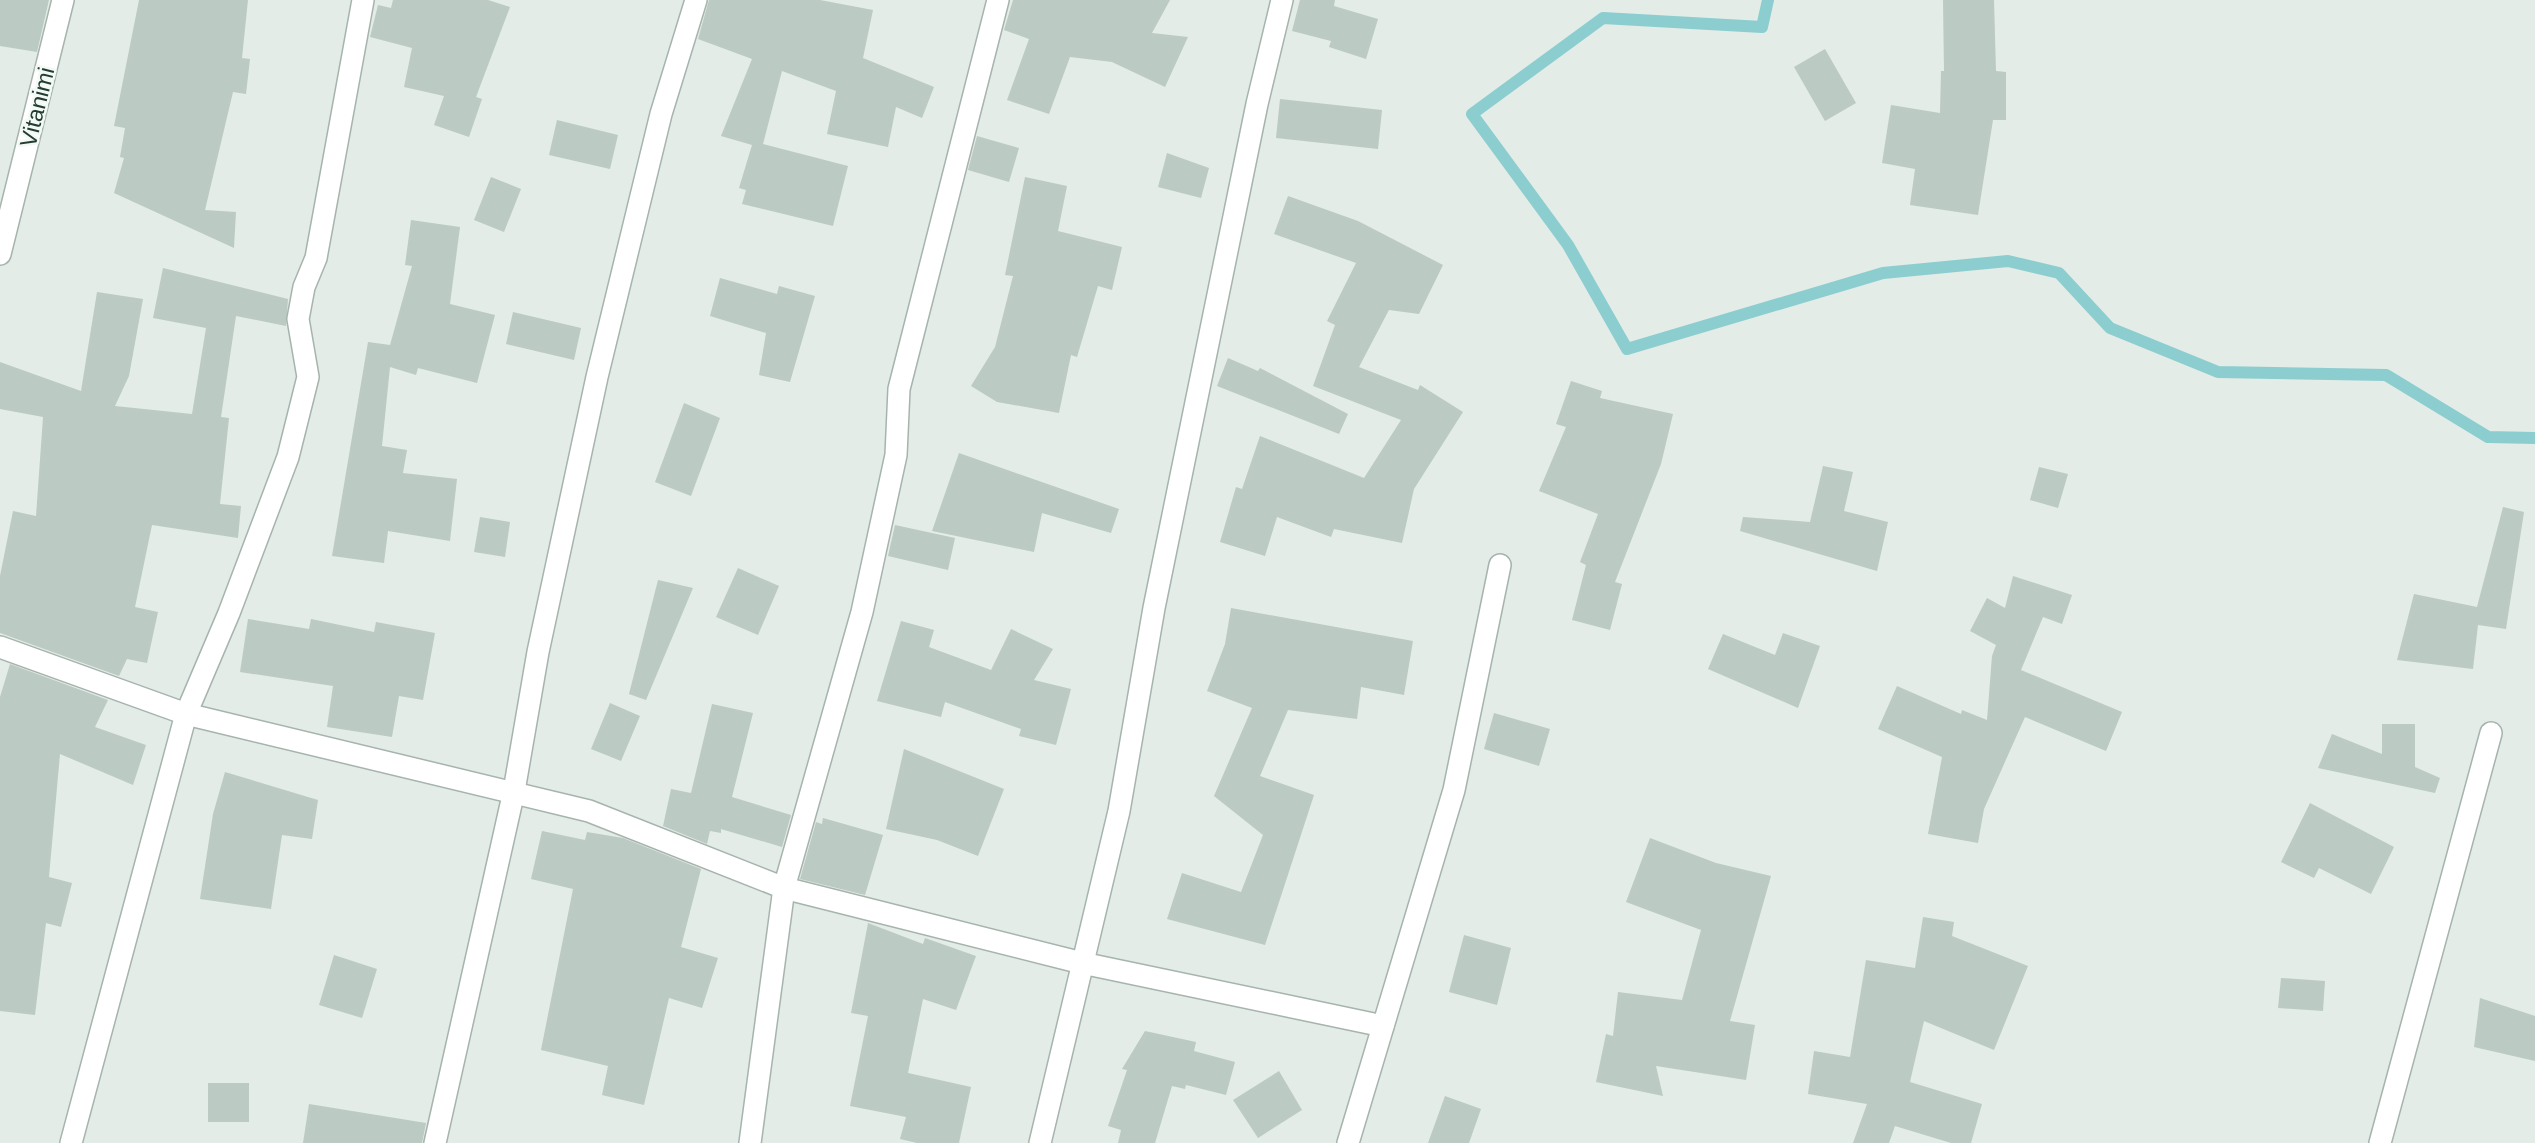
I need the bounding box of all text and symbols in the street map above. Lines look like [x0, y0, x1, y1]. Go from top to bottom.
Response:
street label: Vitanimi [15, 64, 59, 150]

